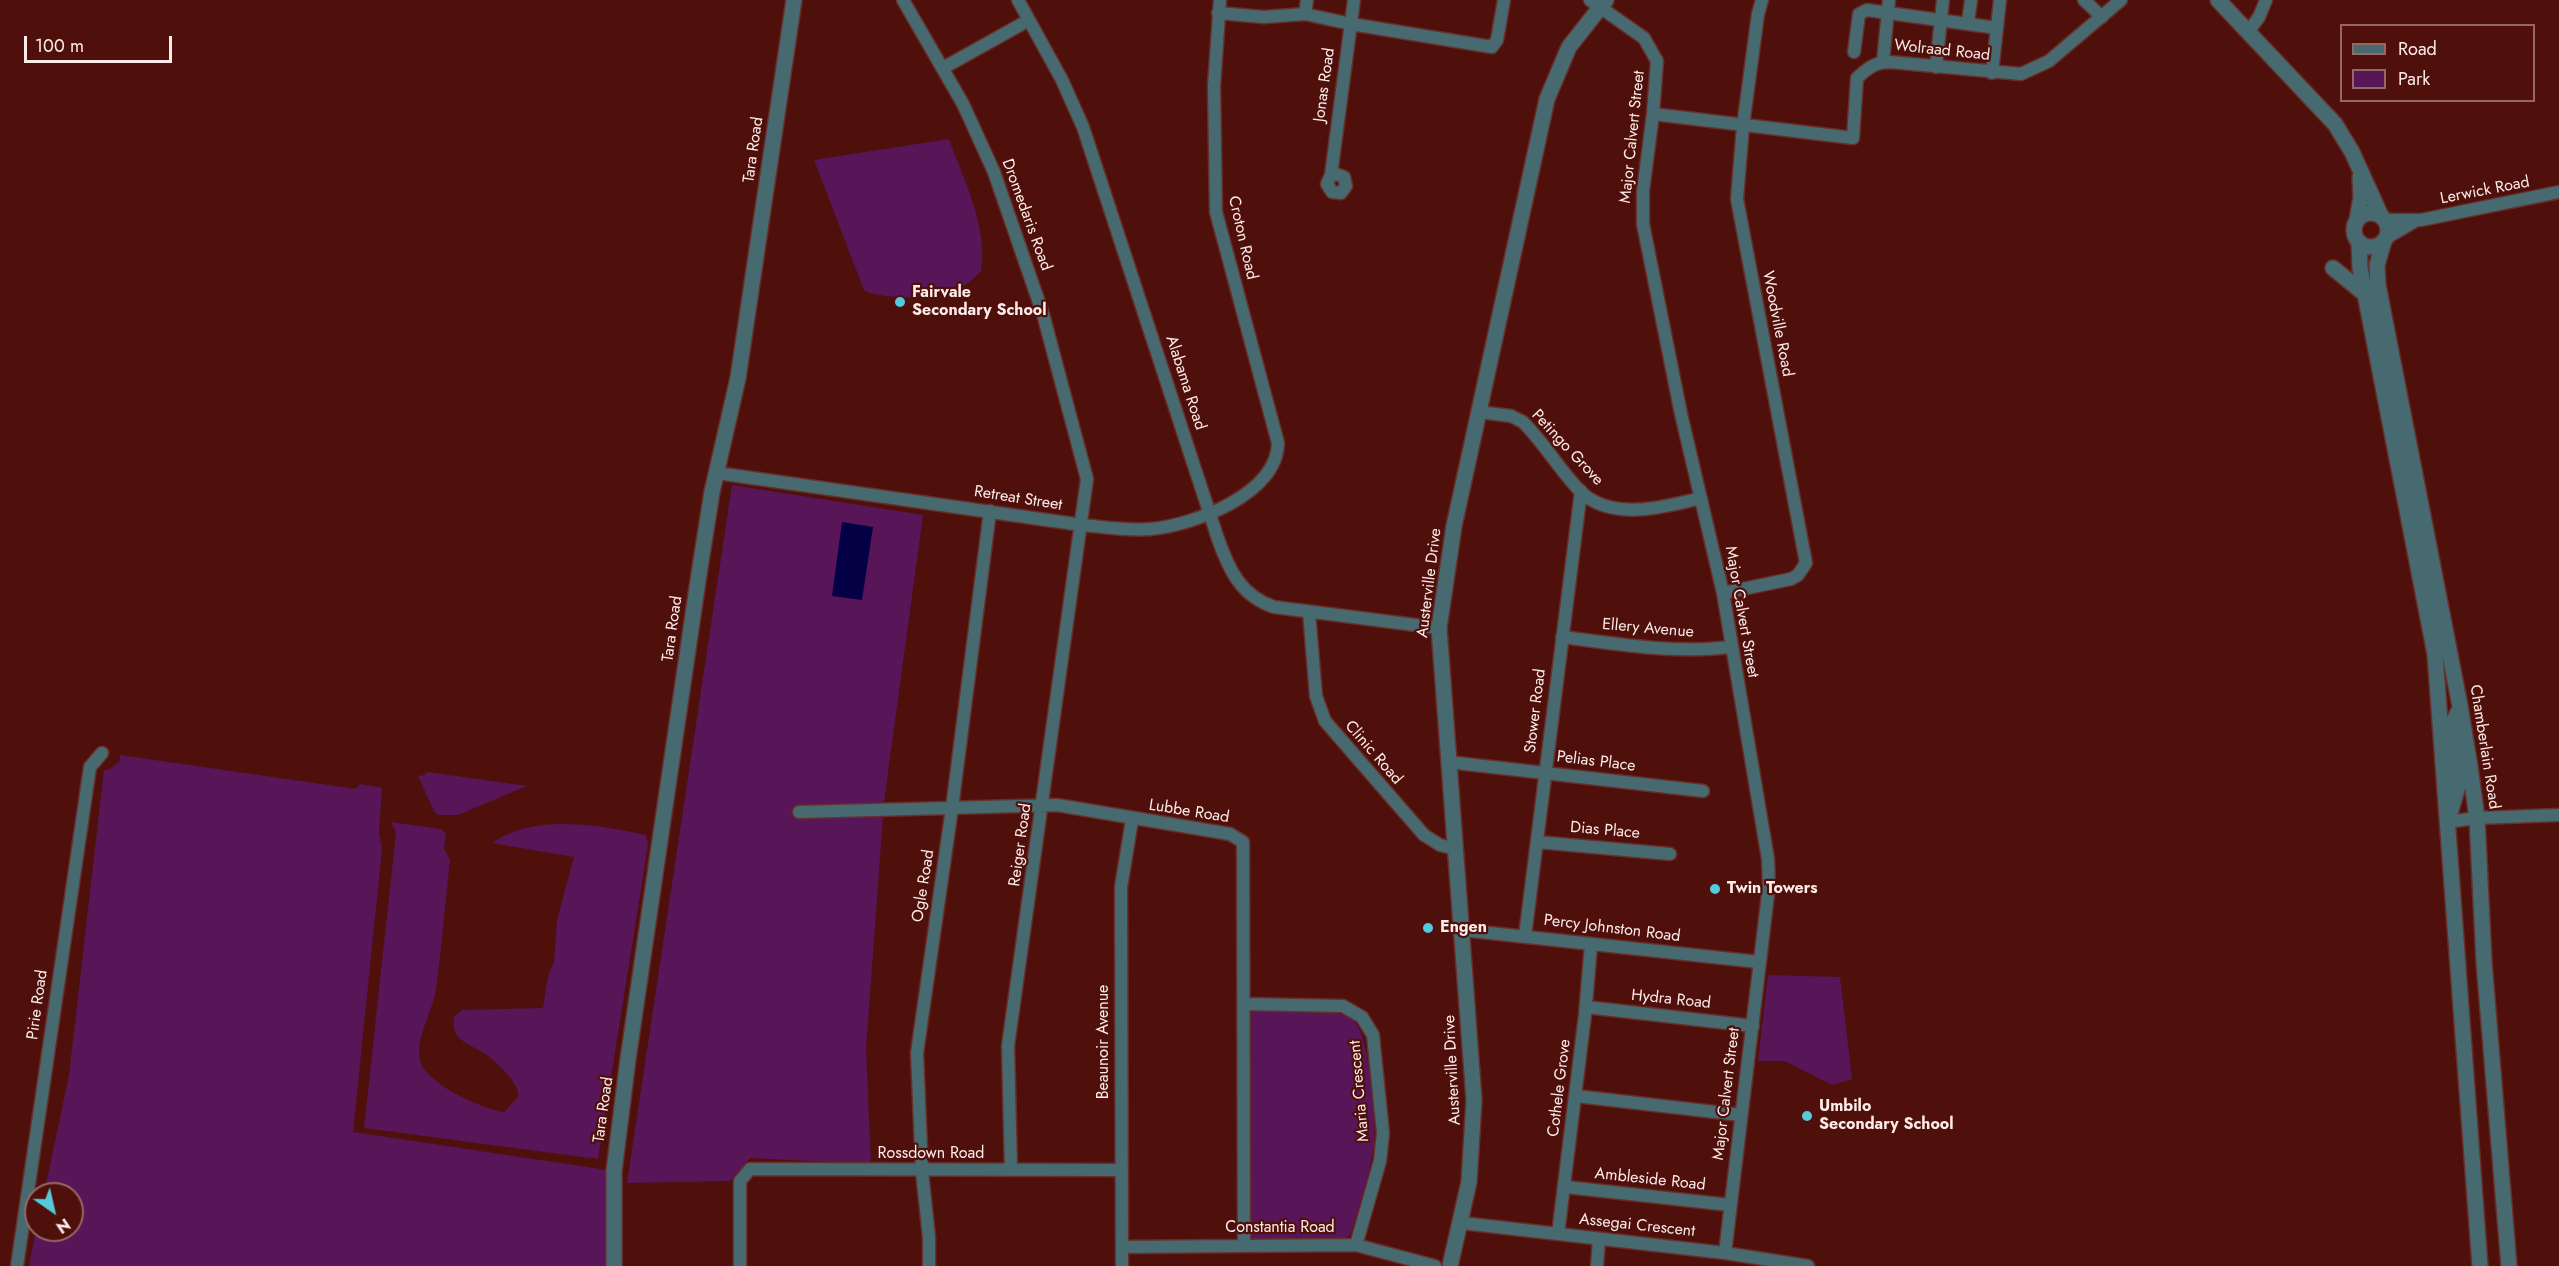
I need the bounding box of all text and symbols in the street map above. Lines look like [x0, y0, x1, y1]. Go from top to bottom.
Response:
scale bar [27, 24, 176, 62]
legend [2340, 24, 2535, 102]
text: 100 m [35, 33, 84, 59]
street label: Wolraad Road [1893, 36, 1991, 66]
text: Road [2398, 36, 2437, 62]
street label: Jonas Road [1310, 47, 1340, 123]
text: Park [2398, 66, 2430, 92]
street label: Major Calvert Street [1616, 70, 1650, 204]
street label: Tara Road [740, 116, 768, 184]
street label: Dromedaris Road [997, 156, 1055, 274]
street label: Lerwick Road [2439, 173, 2531, 209]
street label: Croton Road [1223, 194, 1261, 282]
street label: Woodville Road [1757, 270, 1797, 378]
place label: Fairvale Secondary School [912, 283, 1047, 321]
marker: Fairvale Secondary School [893, 295, 907, 309]
street label: Alabama Road [1161, 333, 1209, 433]
street label: Petingo Grove [1527, 406, 1607, 490]
street label: Retreat Street [973, 483, 1063, 515]
street label: Austerville Drive [1414, 527, 1446, 639]
street label: Major Calvert Street [1720, 545, 1762, 679]
street label: Tara Road [659, 595, 687, 663]
street label: Ellery Avenue [1601, 615, 1695, 643]
street label: Stower Road [1521, 668, 1551, 754]
street label: Chamberlain Road [2465, 683, 2503, 811]
street label: Clinic Road [1340, 717, 1406, 789]
street label: Pelias Place [1555, 748, 1637, 776]
street label: Lubbe Road [1147, 796, 1231, 828]
street label: Reiger Road [1006, 802, 1036, 888]
street label: Dias Place [1569, 818, 1641, 844]
street label: Ogle Road [909, 848, 939, 924]
place label: Twin Towers [1727, 879, 1818, 899]
marker: Twin Towers [1708, 882, 1722, 896]
street label: Percy Johnston Road [1543, 911, 1681, 947]
place label: Engen [1440, 918, 1487, 938]
marker: Engen [1421, 921, 1435, 935]
street label: Pirie Road [24, 969, 52, 1041]
street label: Beaunoir Avenue [1094, 985, 1114, 1099]
street label: Hydra Road [1630, 986, 1712, 1014]
street label: Austerville Drive [1441, 1014, 1465, 1126]
street label: Major Calvert Street [1709, 1027, 1745, 1161]
street label: Cothele Grove [1544, 1038, 1576, 1138]
street label: Maria Crescent [1346, 1039, 1374, 1143]
street label: Tara Road [590, 1076, 618, 1144]
place label: Umbilo Secondary School [1819, 1097, 1954, 1135]
marker: Umbilo Secondary School [1800, 1109, 1814, 1123]
street label: Rossdown Road [878, 1144, 984, 1164]
street label: Ambleside Road [1594, 1165, 1706, 1195]
north arrow [24, 1182, 84, 1242]
street label: Assegai Crescent [1578, 1210, 1696, 1242]
text: N [52, 1213, 75, 1239]
street label: Constantia Road [1225, 1218, 1335, 1238]

